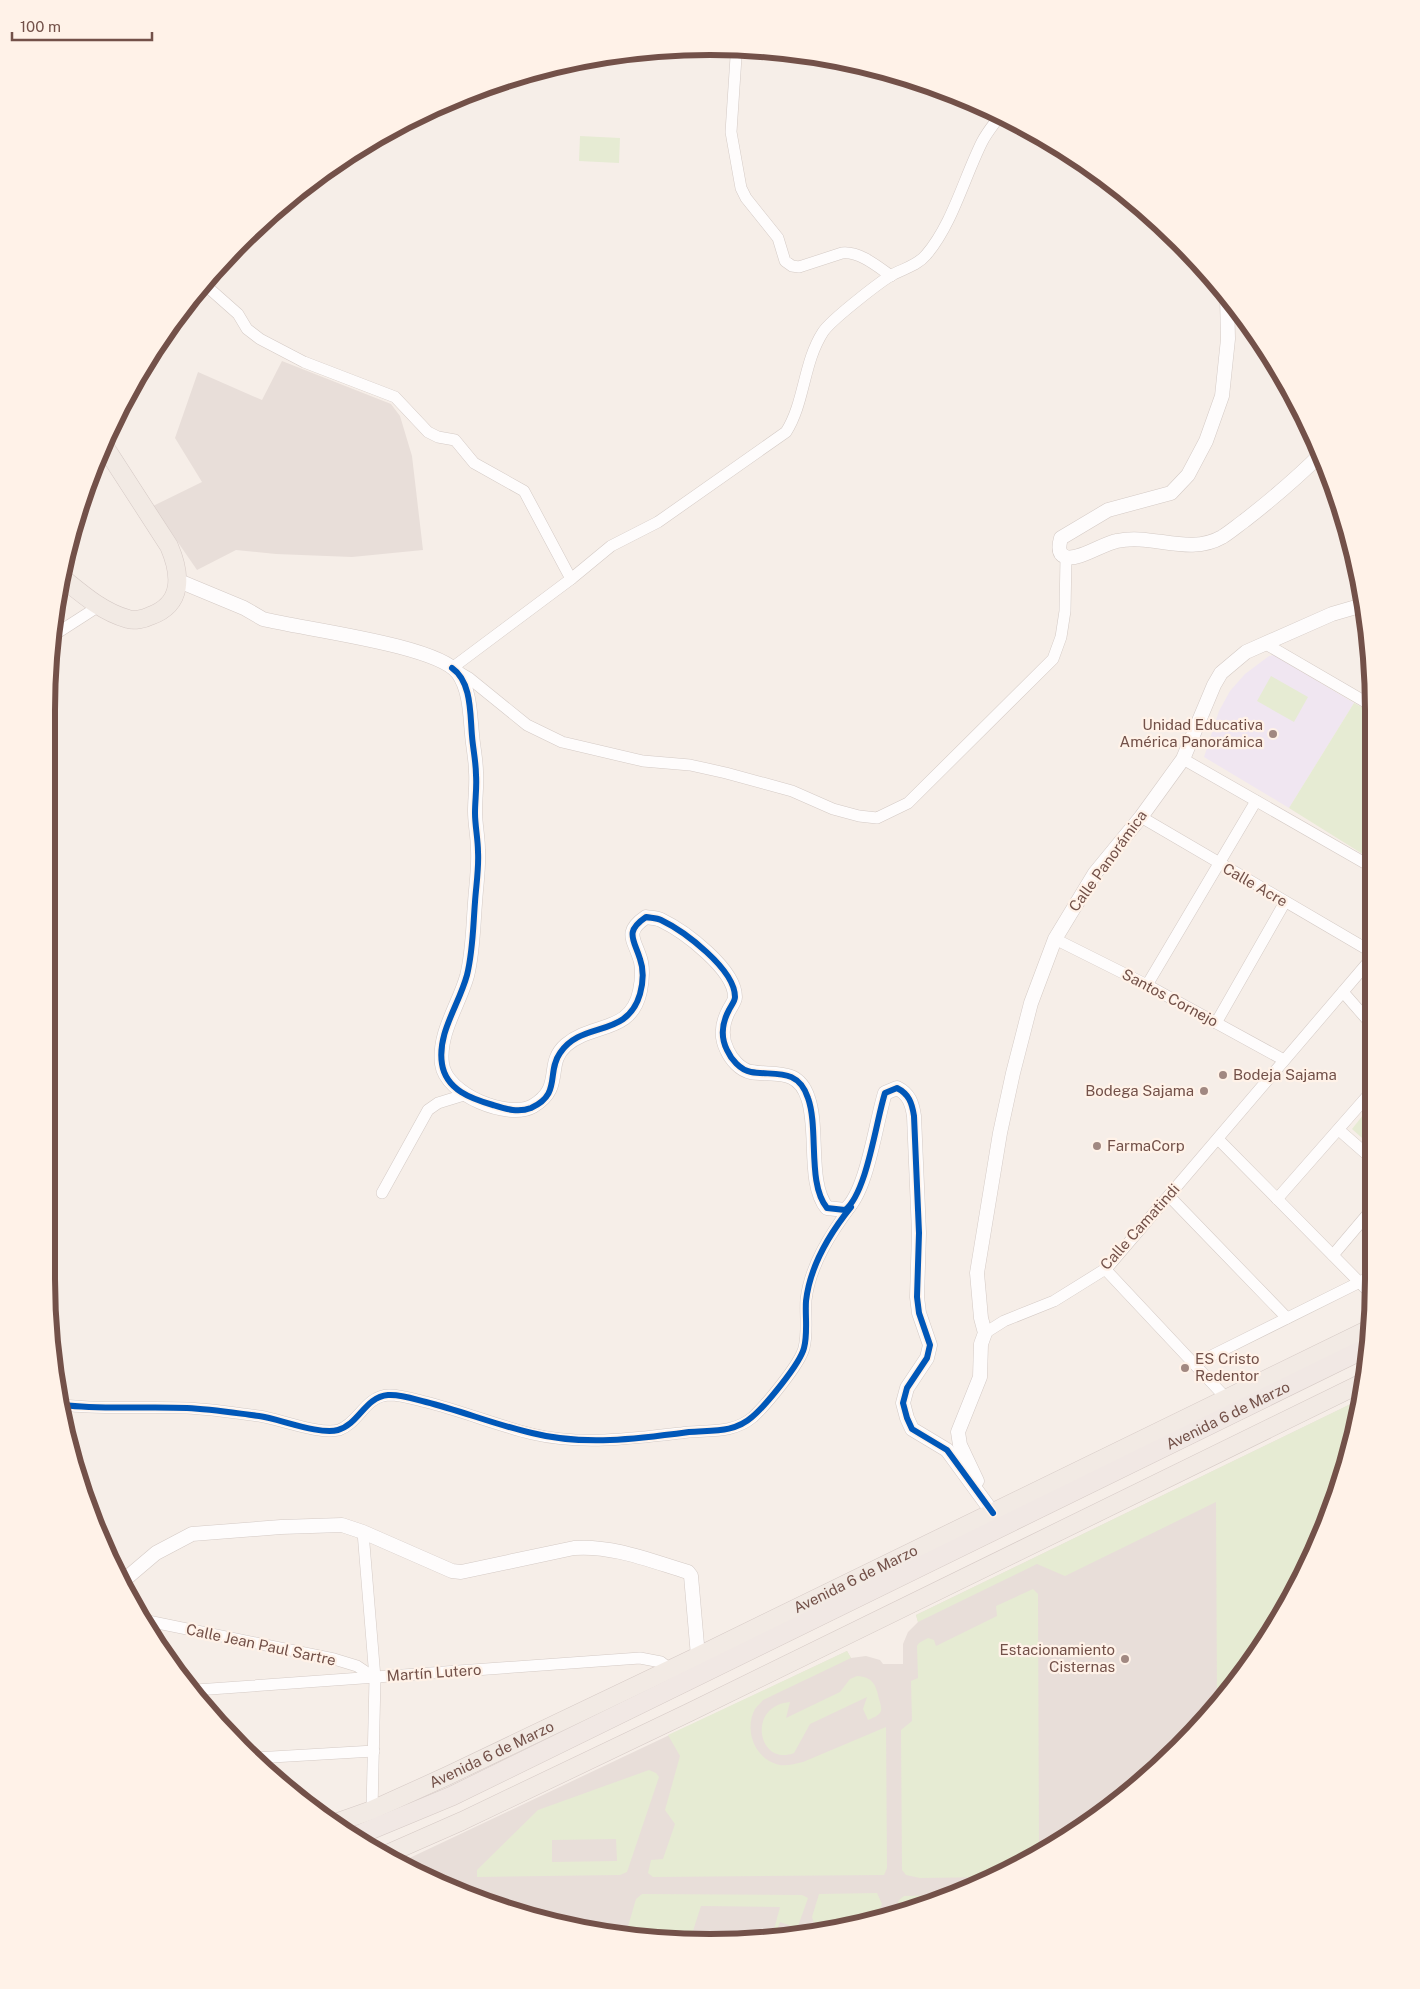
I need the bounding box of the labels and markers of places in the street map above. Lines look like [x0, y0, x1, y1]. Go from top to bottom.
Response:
place label: Unidad Educativa América Panorámica [1120, 716, 1263, 750]
marker: Unidad Educativa América Panorámica [1267, 728, 1279, 740]
place label: Bodeja Sajama [1233, 1066, 1337, 1083]
marker: Bodeja Sajama [1217, 1069, 1229, 1081]
place label: Bodega Sajama [1085, 1082, 1194, 1099]
marker: Bodega Sajama [1198, 1085, 1210, 1097]
place label: FarmaCorp [1107, 1137, 1185, 1154]
marker: FarmaCorp [1091, 1140, 1103, 1152]
place label: ES Cristo Redentor [1195, 1350, 1260, 1384]
marker: ES Cristo Redentor [1179, 1362, 1191, 1374]
place label: Estacionamiento Cisternas [1000, 1641, 1115, 1675]
marker: Estacionamiento Cisternas [1119, 1653, 1131, 1665]

